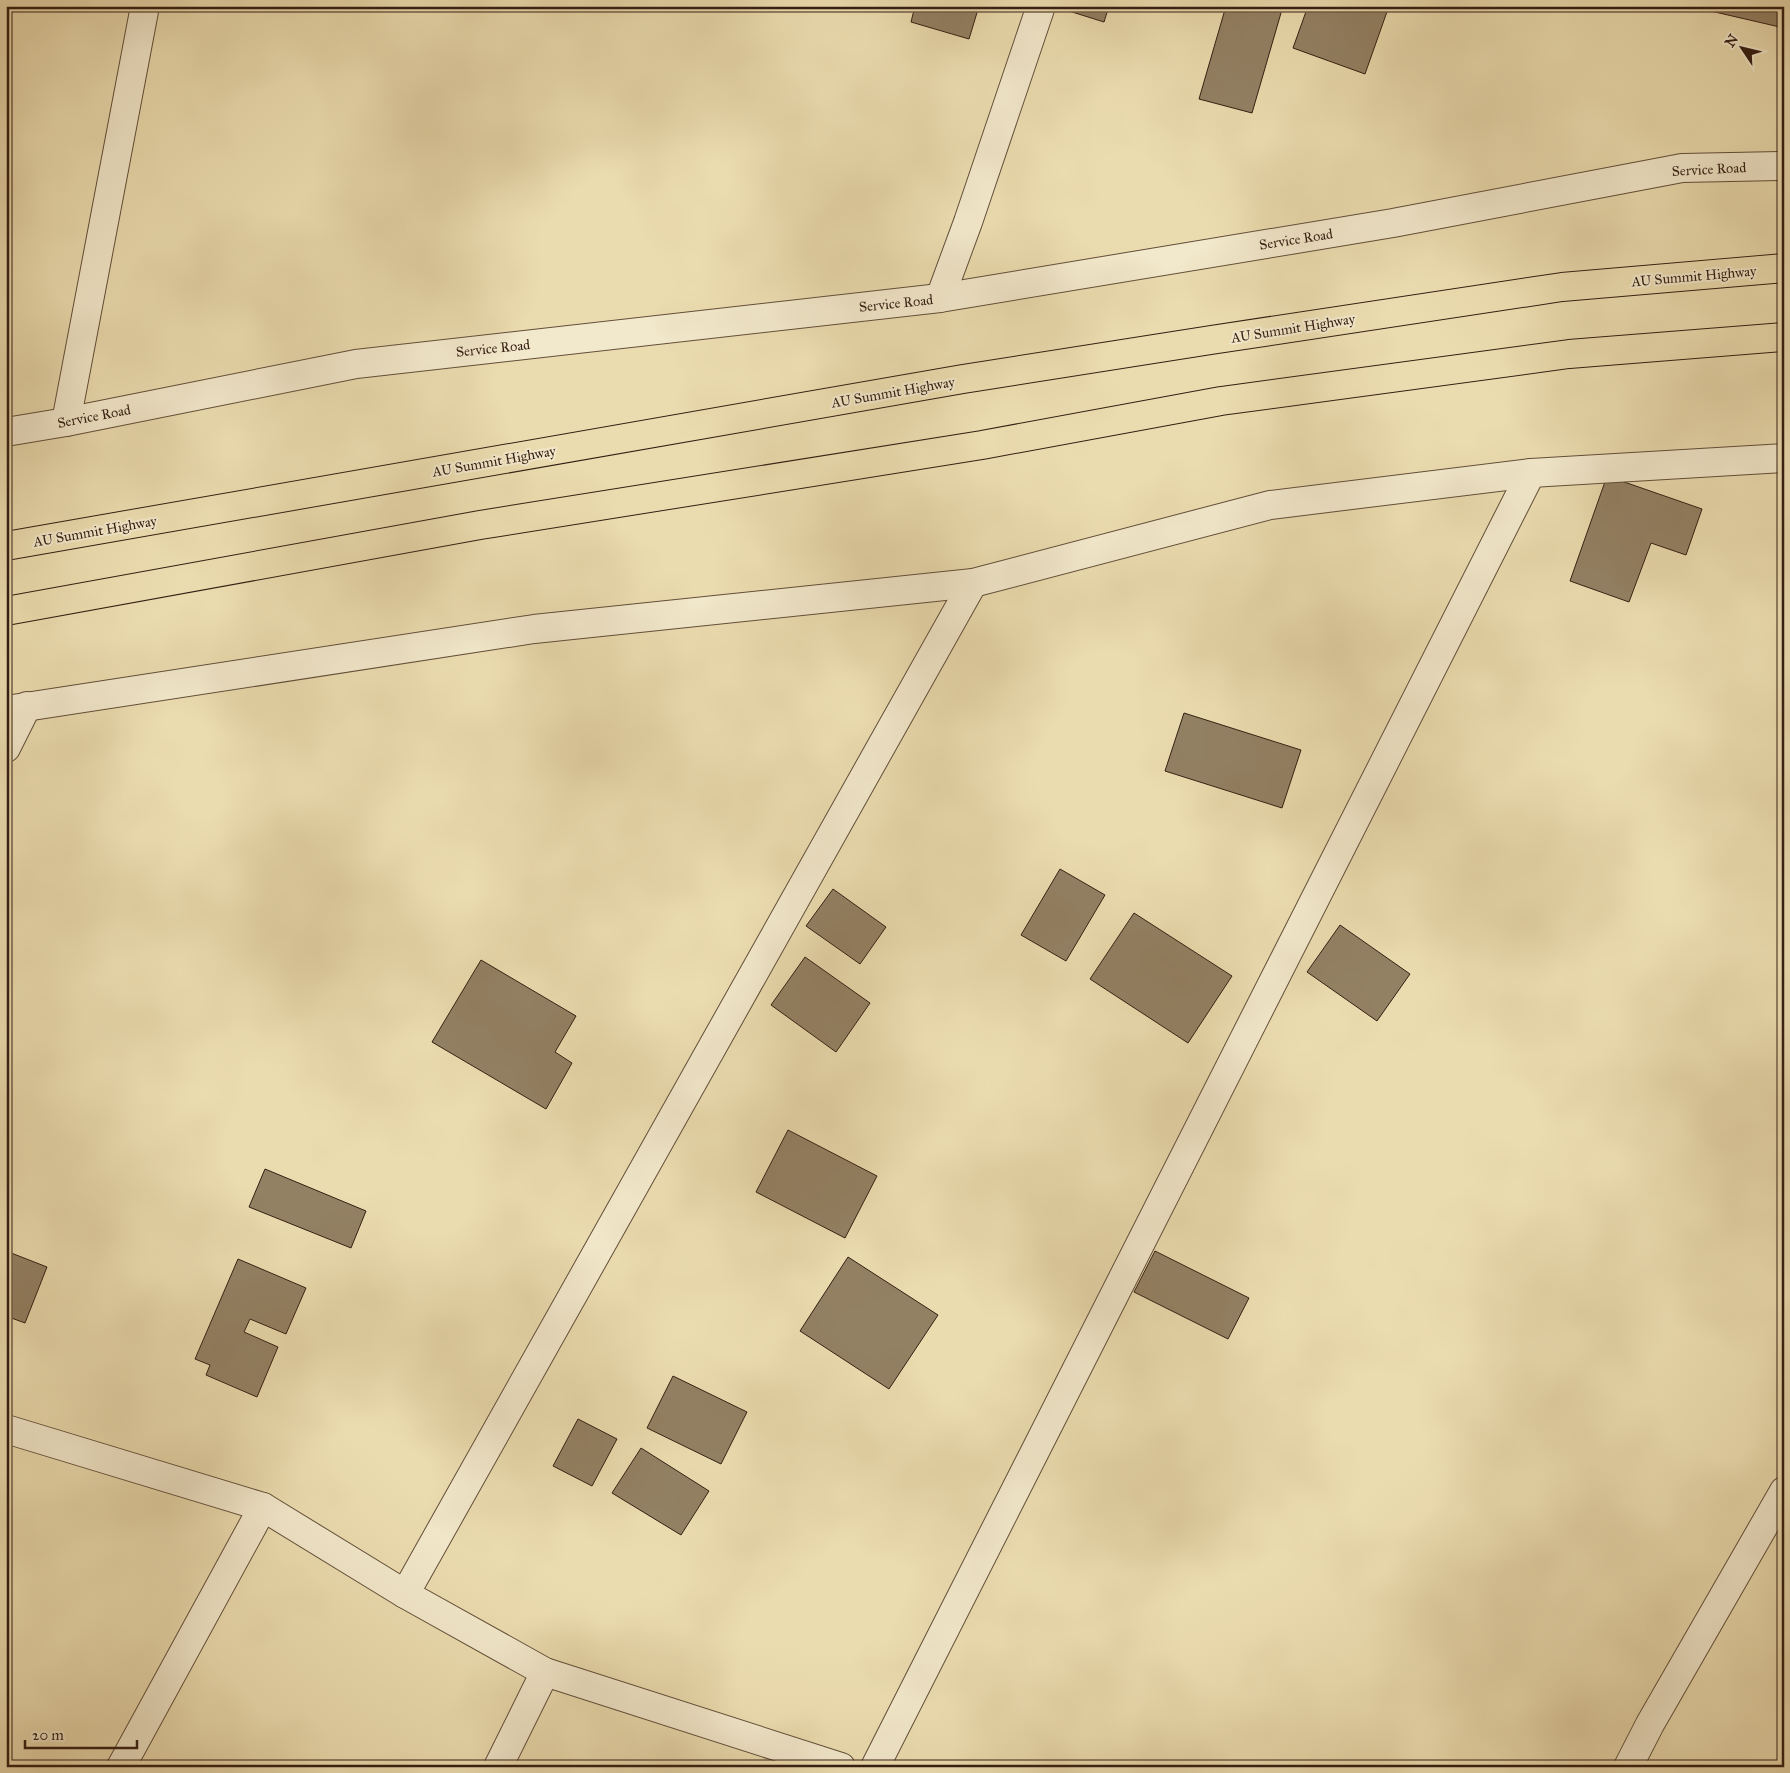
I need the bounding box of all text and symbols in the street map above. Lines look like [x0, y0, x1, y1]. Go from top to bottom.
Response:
north arrow [1718, 22, 1768, 72]
text: N [1721, 31, 1742, 51]
street label: Service Road [1671, 159, 1747, 180]
street label: Service Road [1258, 225, 1334, 254]
street label: AU Summit Highway [1630, 263, 1758, 291]
street label: Service Road [858, 291, 934, 316]
street label: AU Summit Highway [1229, 310, 1357, 347]
street label: Service Road [455, 336, 531, 361]
street label: AU Summit Highway [829, 373, 957, 412]
street label: Service Road [56, 401, 132, 432]
street label: AU Summit Highway [430, 442, 558, 481]
street label: AU Summit Highway [31, 512, 159, 551]
scale bar [25, 1718, 138, 1750]
text: 20 m [32, 1726, 64, 1744]

